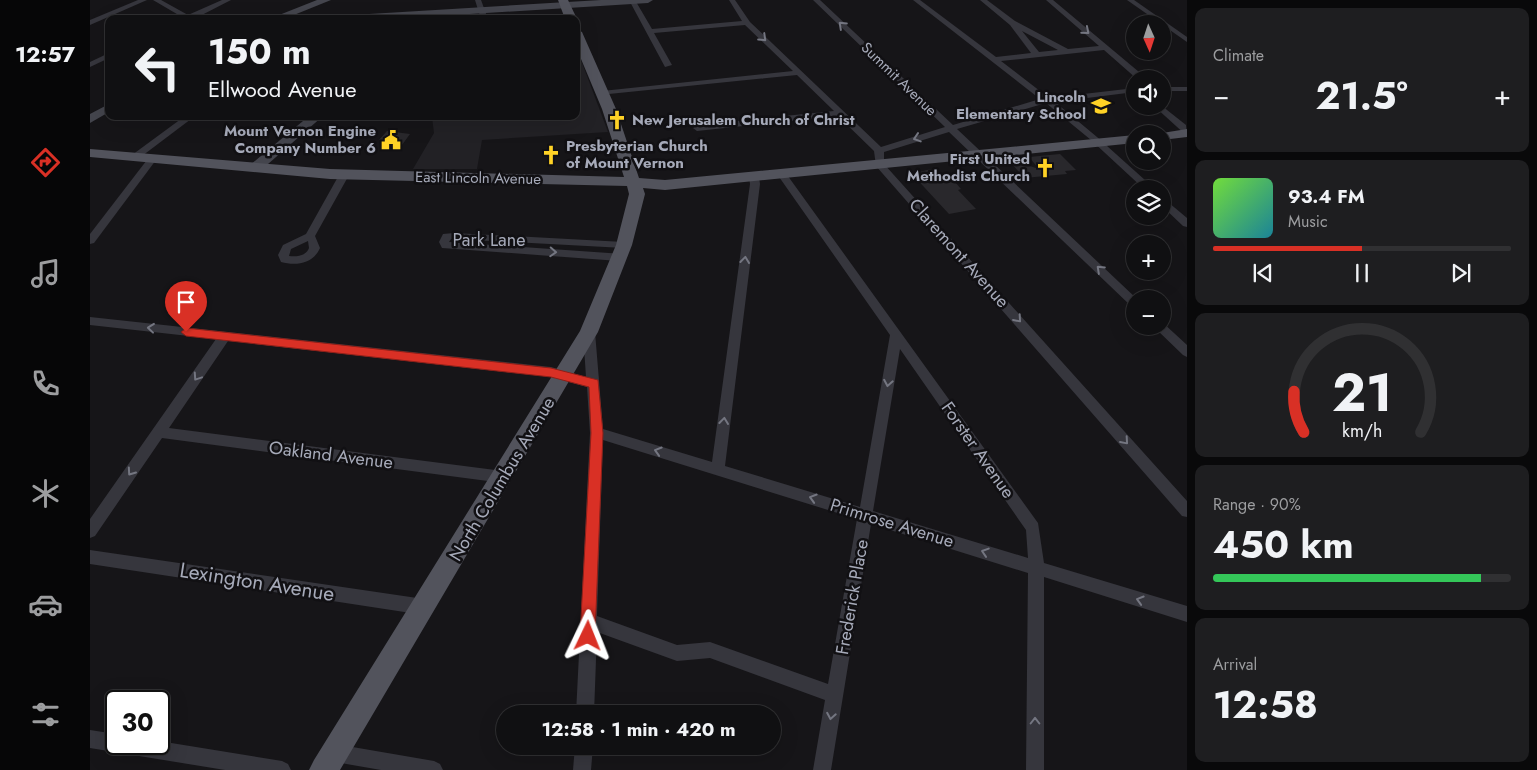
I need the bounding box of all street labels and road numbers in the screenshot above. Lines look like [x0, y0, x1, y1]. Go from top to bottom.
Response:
street label: Summit Avenue [856, 37, 942, 121]
street label: East Lincoln Avenue [415, 166, 541, 190]
street label: Claremont Avenue [903, 192, 1015, 314]
street label: Park Lane [453, 227, 525, 253]
street label: North Columbus Avenue [443, 392, 561, 566]
street label: Forster Avenue [935, 396, 1021, 504]
street label: Oakland Avenue [267, 434, 395, 476]
street label: Primrose Avenue [827, 492, 957, 554]
street label: Frederick Place [829, 537, 875, 657]
street label: Lexington Avenue [177, 555, 337, 609]

